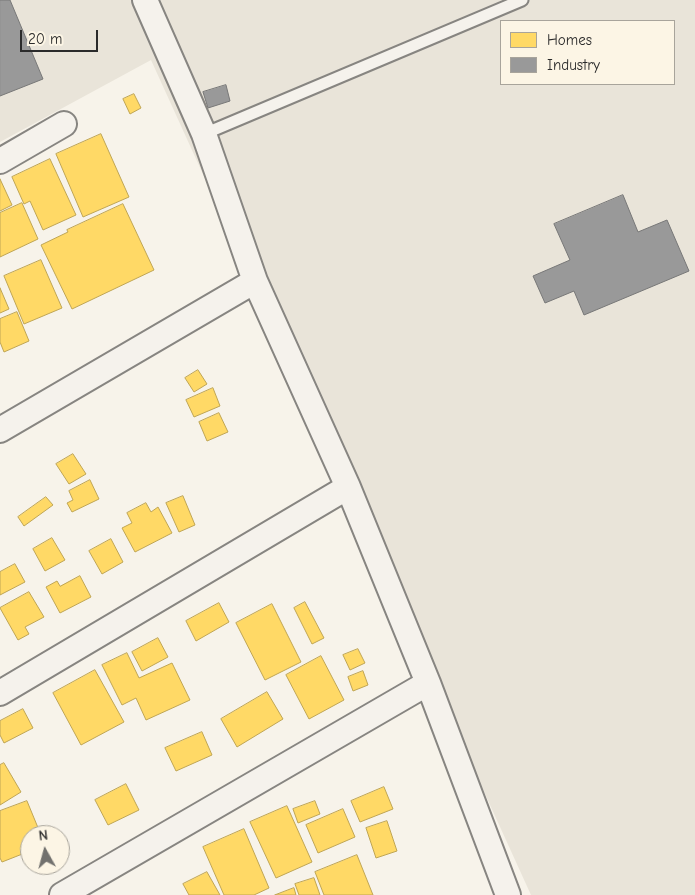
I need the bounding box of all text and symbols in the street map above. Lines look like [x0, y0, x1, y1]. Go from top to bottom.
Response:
scale bar [22, 20, 100, 52]
legend [500, 20, 675, 85]
text: 20 m [28, 30, 62, 48]
text: Homes [547, 31, 592, 49]
text: Industry [547, 56, 600, 74]
north arrow [20, 825, 70, 875]
text: N [38, 827, 49, 845]

